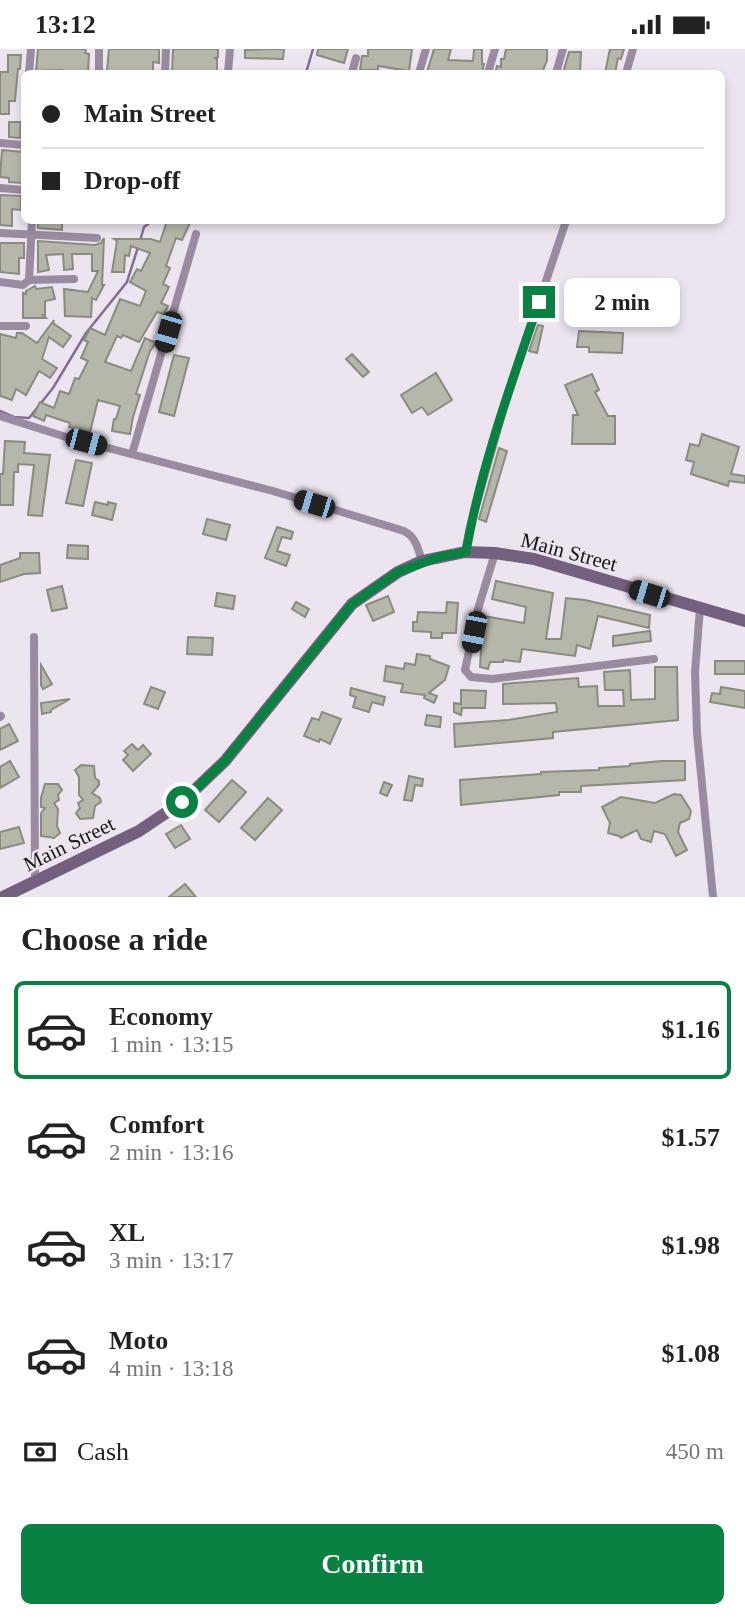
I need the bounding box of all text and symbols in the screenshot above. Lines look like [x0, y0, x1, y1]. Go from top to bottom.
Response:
text: 13:12 [35, 10, 96, 39]
text: Main Street [84, 99, 216, 128]
text: Drop-off [84, 166, 180, 195]
callout: 2 min [564, 278, 679, 327]
route end [523, 286, 555, 318]
text: 2 min [594, 290, 650, 315]
car [153, 309, 184, 355]
car [63, 426, 110, 458]
car [291, 488, 338, 520]
street label: Main Street [518, 528, 620, 576]
car [626, 578, 673, 610]
car [460, 609, 489, 655]
route start [166, 786, 198, 818]
street label: Main Street [19, 812, 119, 876]
text: Choose a ride [21, 921, 208, 957]
icon: car [25, 999, 88, 1062]
text: Economy [109, 1002, 213, 1031]
text: $1.16 [662, 1015, 720, 1044]
text: 1 min · 13:15 [109, 1032, 234, 1057]
icon: car [25, 1107, 88, 1170]
text: Comfort [109, 1110, 204, 1139]
text: $1.57 [662, 1123, 720, 1152]
text: 2 min · 13:16 [109, 1140, 234, 1165]
icon: car [25, 1215, 88, 1278]
text: XL [109, 1218, 145, 1247]
text: $1.98 [662, 1231, 720, 1260]
text: 3 min · 13:17 [109, 1248, 234, 1273]
icon: car [25, 1323, 88, 1386]
text: Moto [109, 1326, 168, 1355]
text: $1.08 [662, 1339, 720, 1368]
text: 4 min · 13:18 [109, 1356, 234, 1381]
icon: cash [21, 1433, 59, 1471]
text: Cash [77, 1437, 129, 1466]
text: 450 m [666, 1439, 724, 1464]
button: Confirm [21, 1524, 724, 1604]

